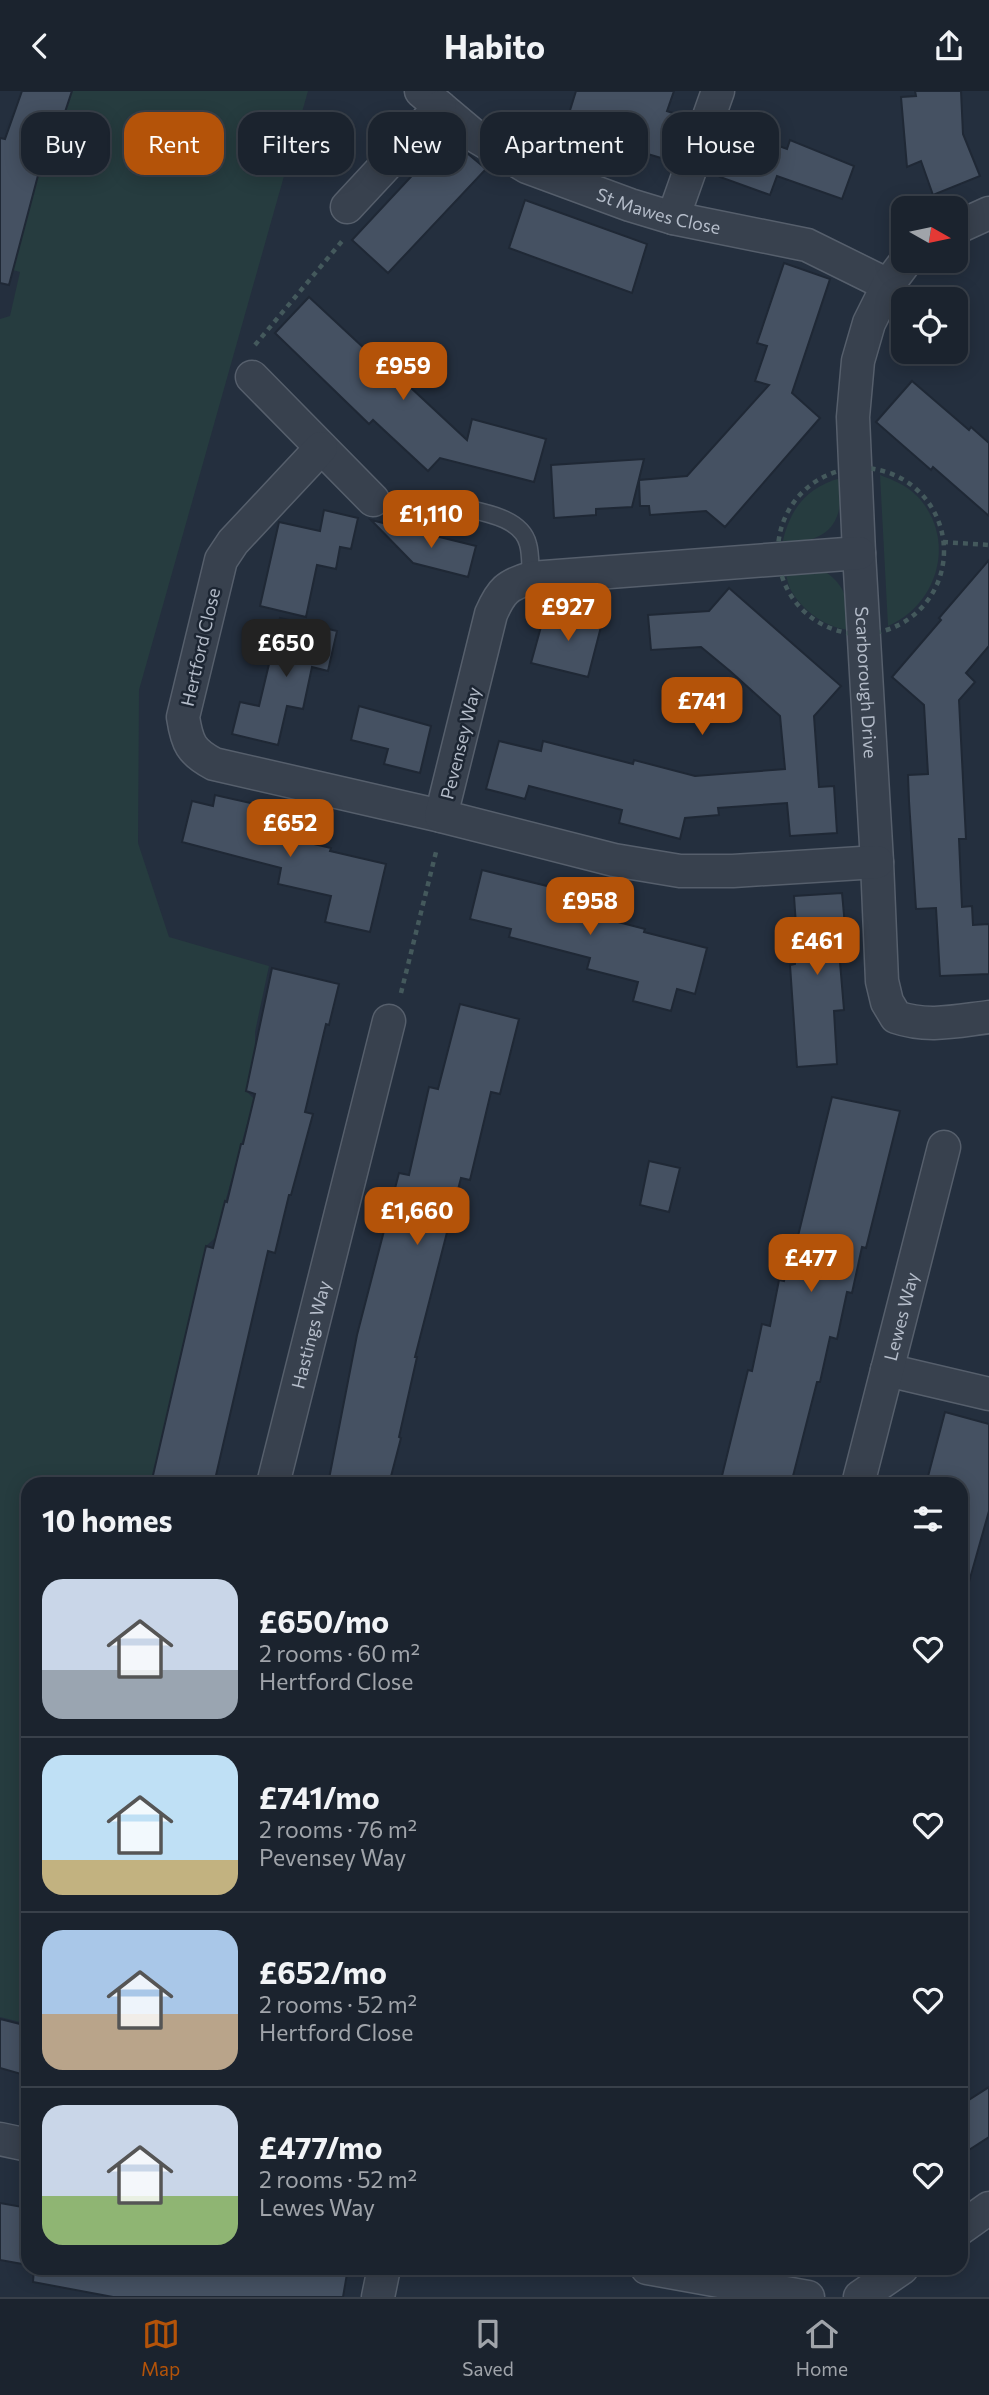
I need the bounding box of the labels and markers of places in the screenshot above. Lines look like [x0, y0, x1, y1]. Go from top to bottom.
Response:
pin: £959 [362, 343, 444, 402]
pin: £1,110 [374, 491, 488, 550]
pin: £927 [527, 583, 609, 643]
pin: £650 [245, 619, 327, 679]
pin: £741 [661, 677, 743, 737]
pin: £652 [249, 799, 331, 859]
pin: £958 [549, 877, 631, 937]
pin: £461 [776, 917, 858, 977]
pin: £1,660 [360, 1187, 474, 1247]
pin: £477 [770, 1235, 852, 1294]

